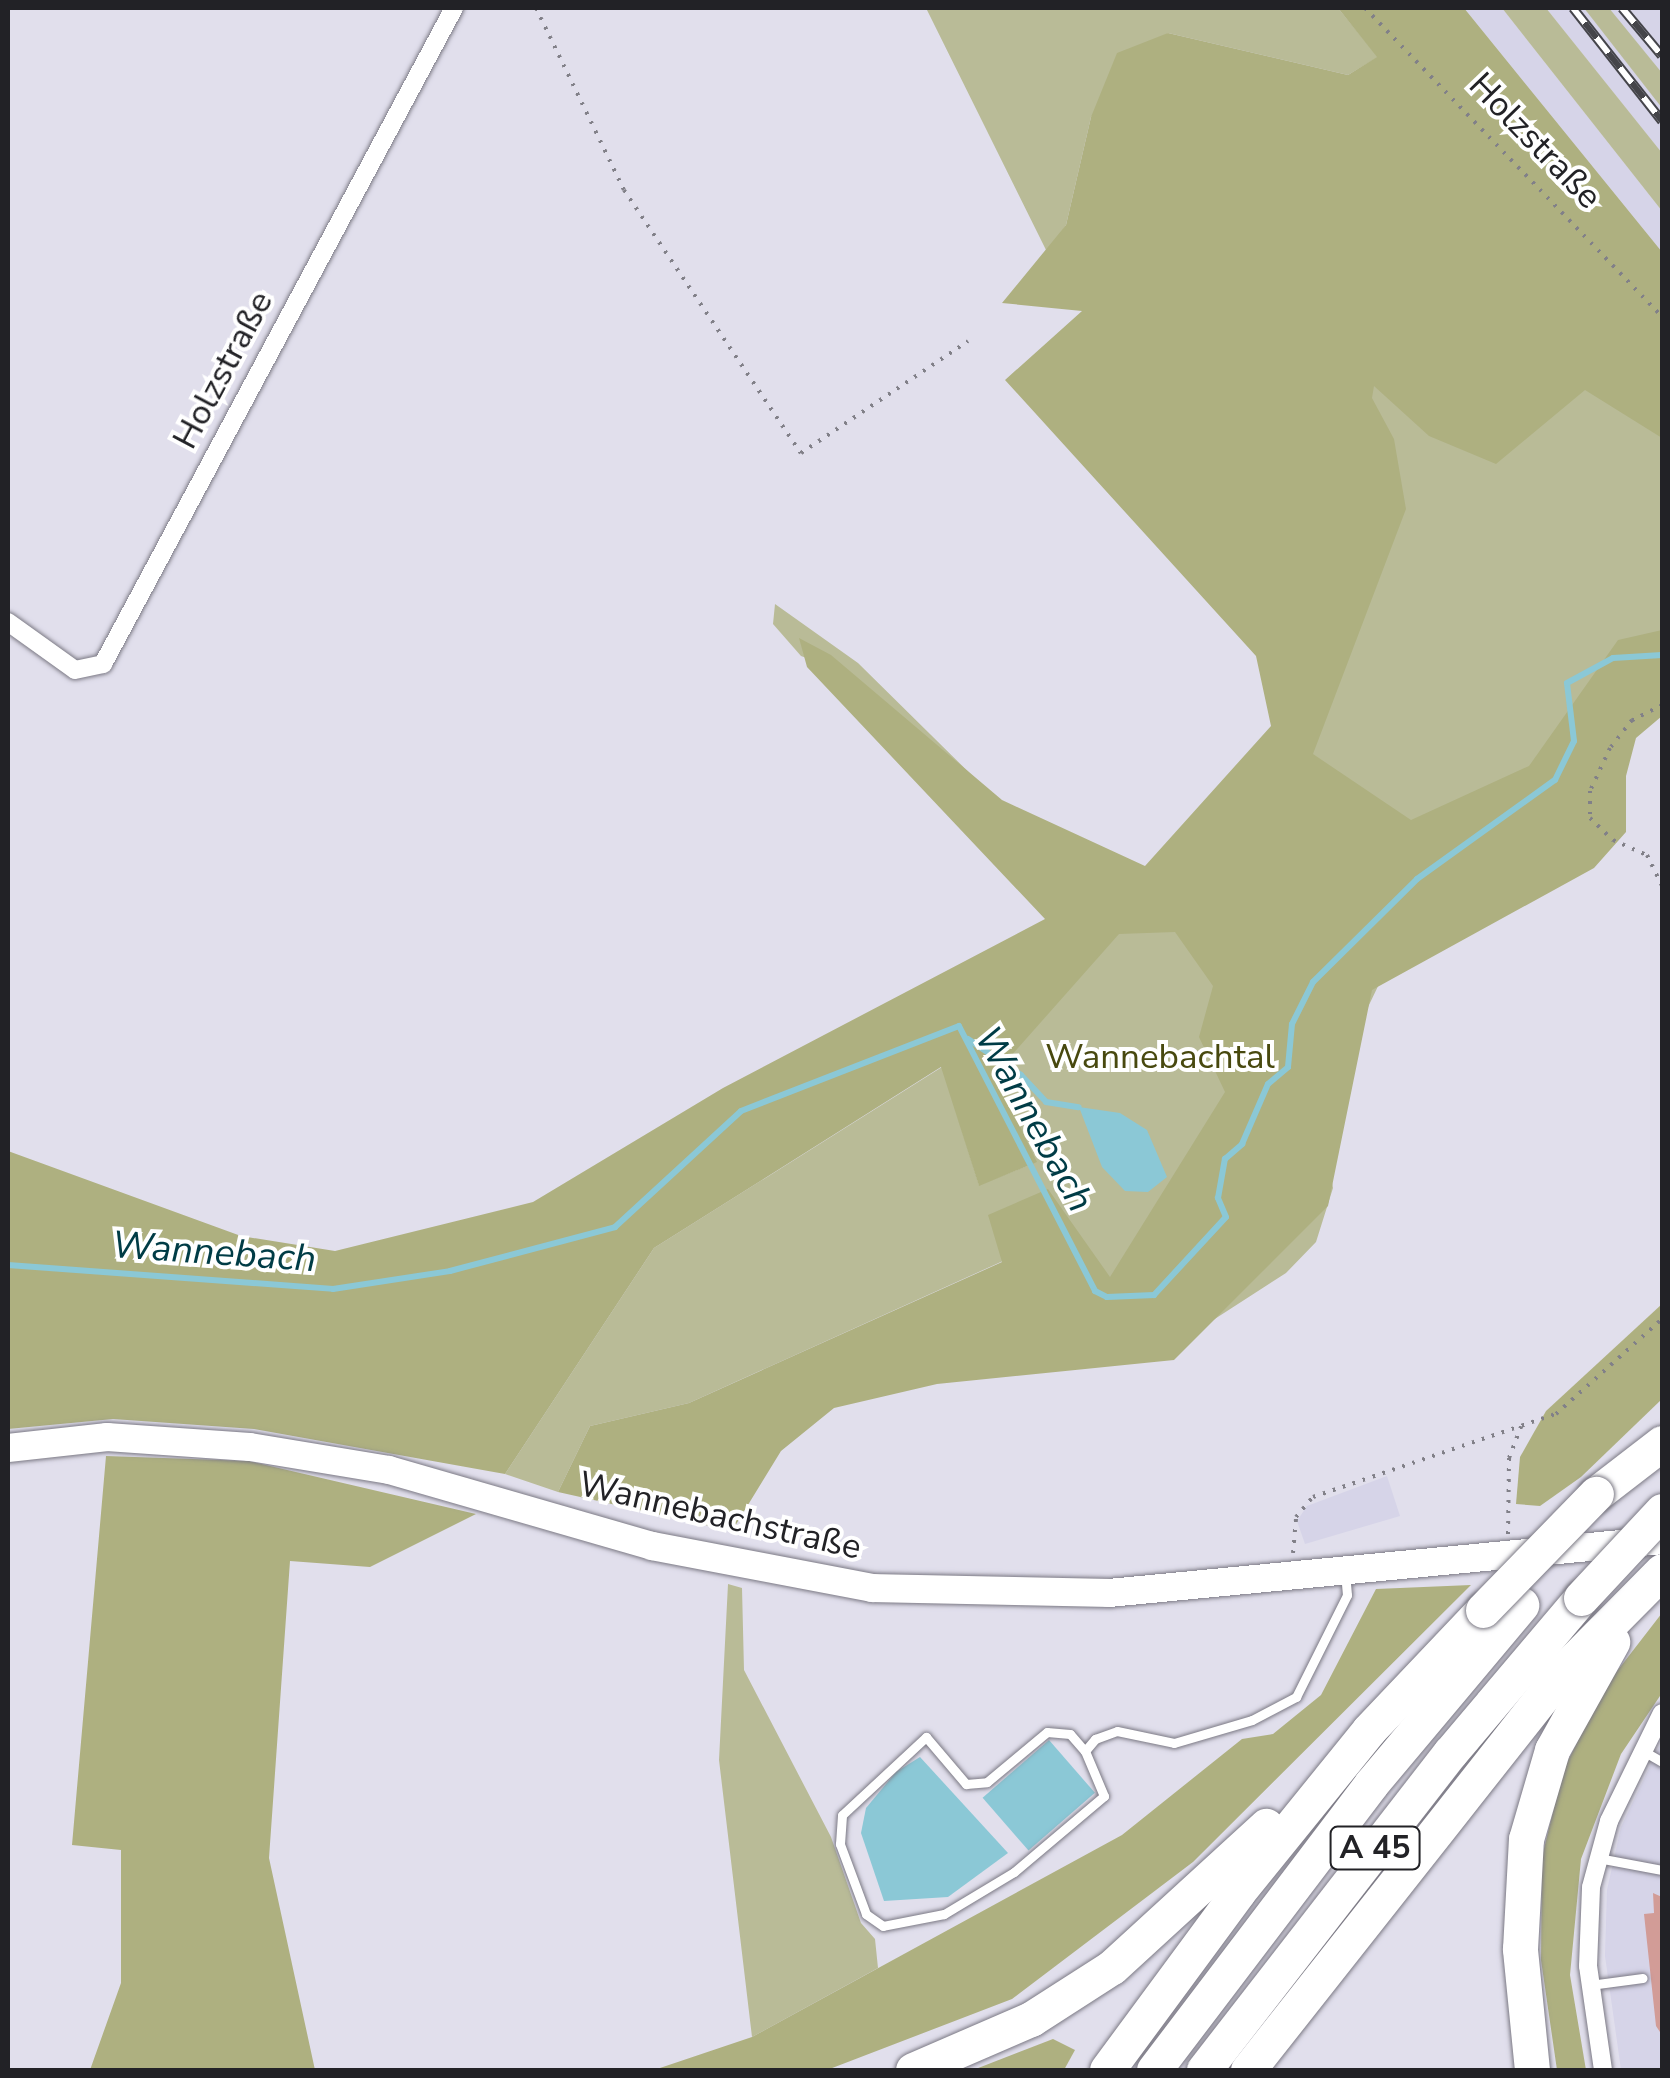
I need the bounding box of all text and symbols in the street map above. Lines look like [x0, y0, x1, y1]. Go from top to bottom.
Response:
street label: Holzstraße [1460, 64, 1610, 218]
street label: Holzstraße [164, 284, 282, 456]
water label: Wannebach [964, 1018, 1104, 1220]
park label: Wannebachtal [1045, 1036, 1275, 1078]
water label: Wannebach [110, 1222, 318, 1282]
street label: Wannebachstraße [575, 1463, 865, 1569]
road number: A 45 [1328, 1821, 1422, 1875]

